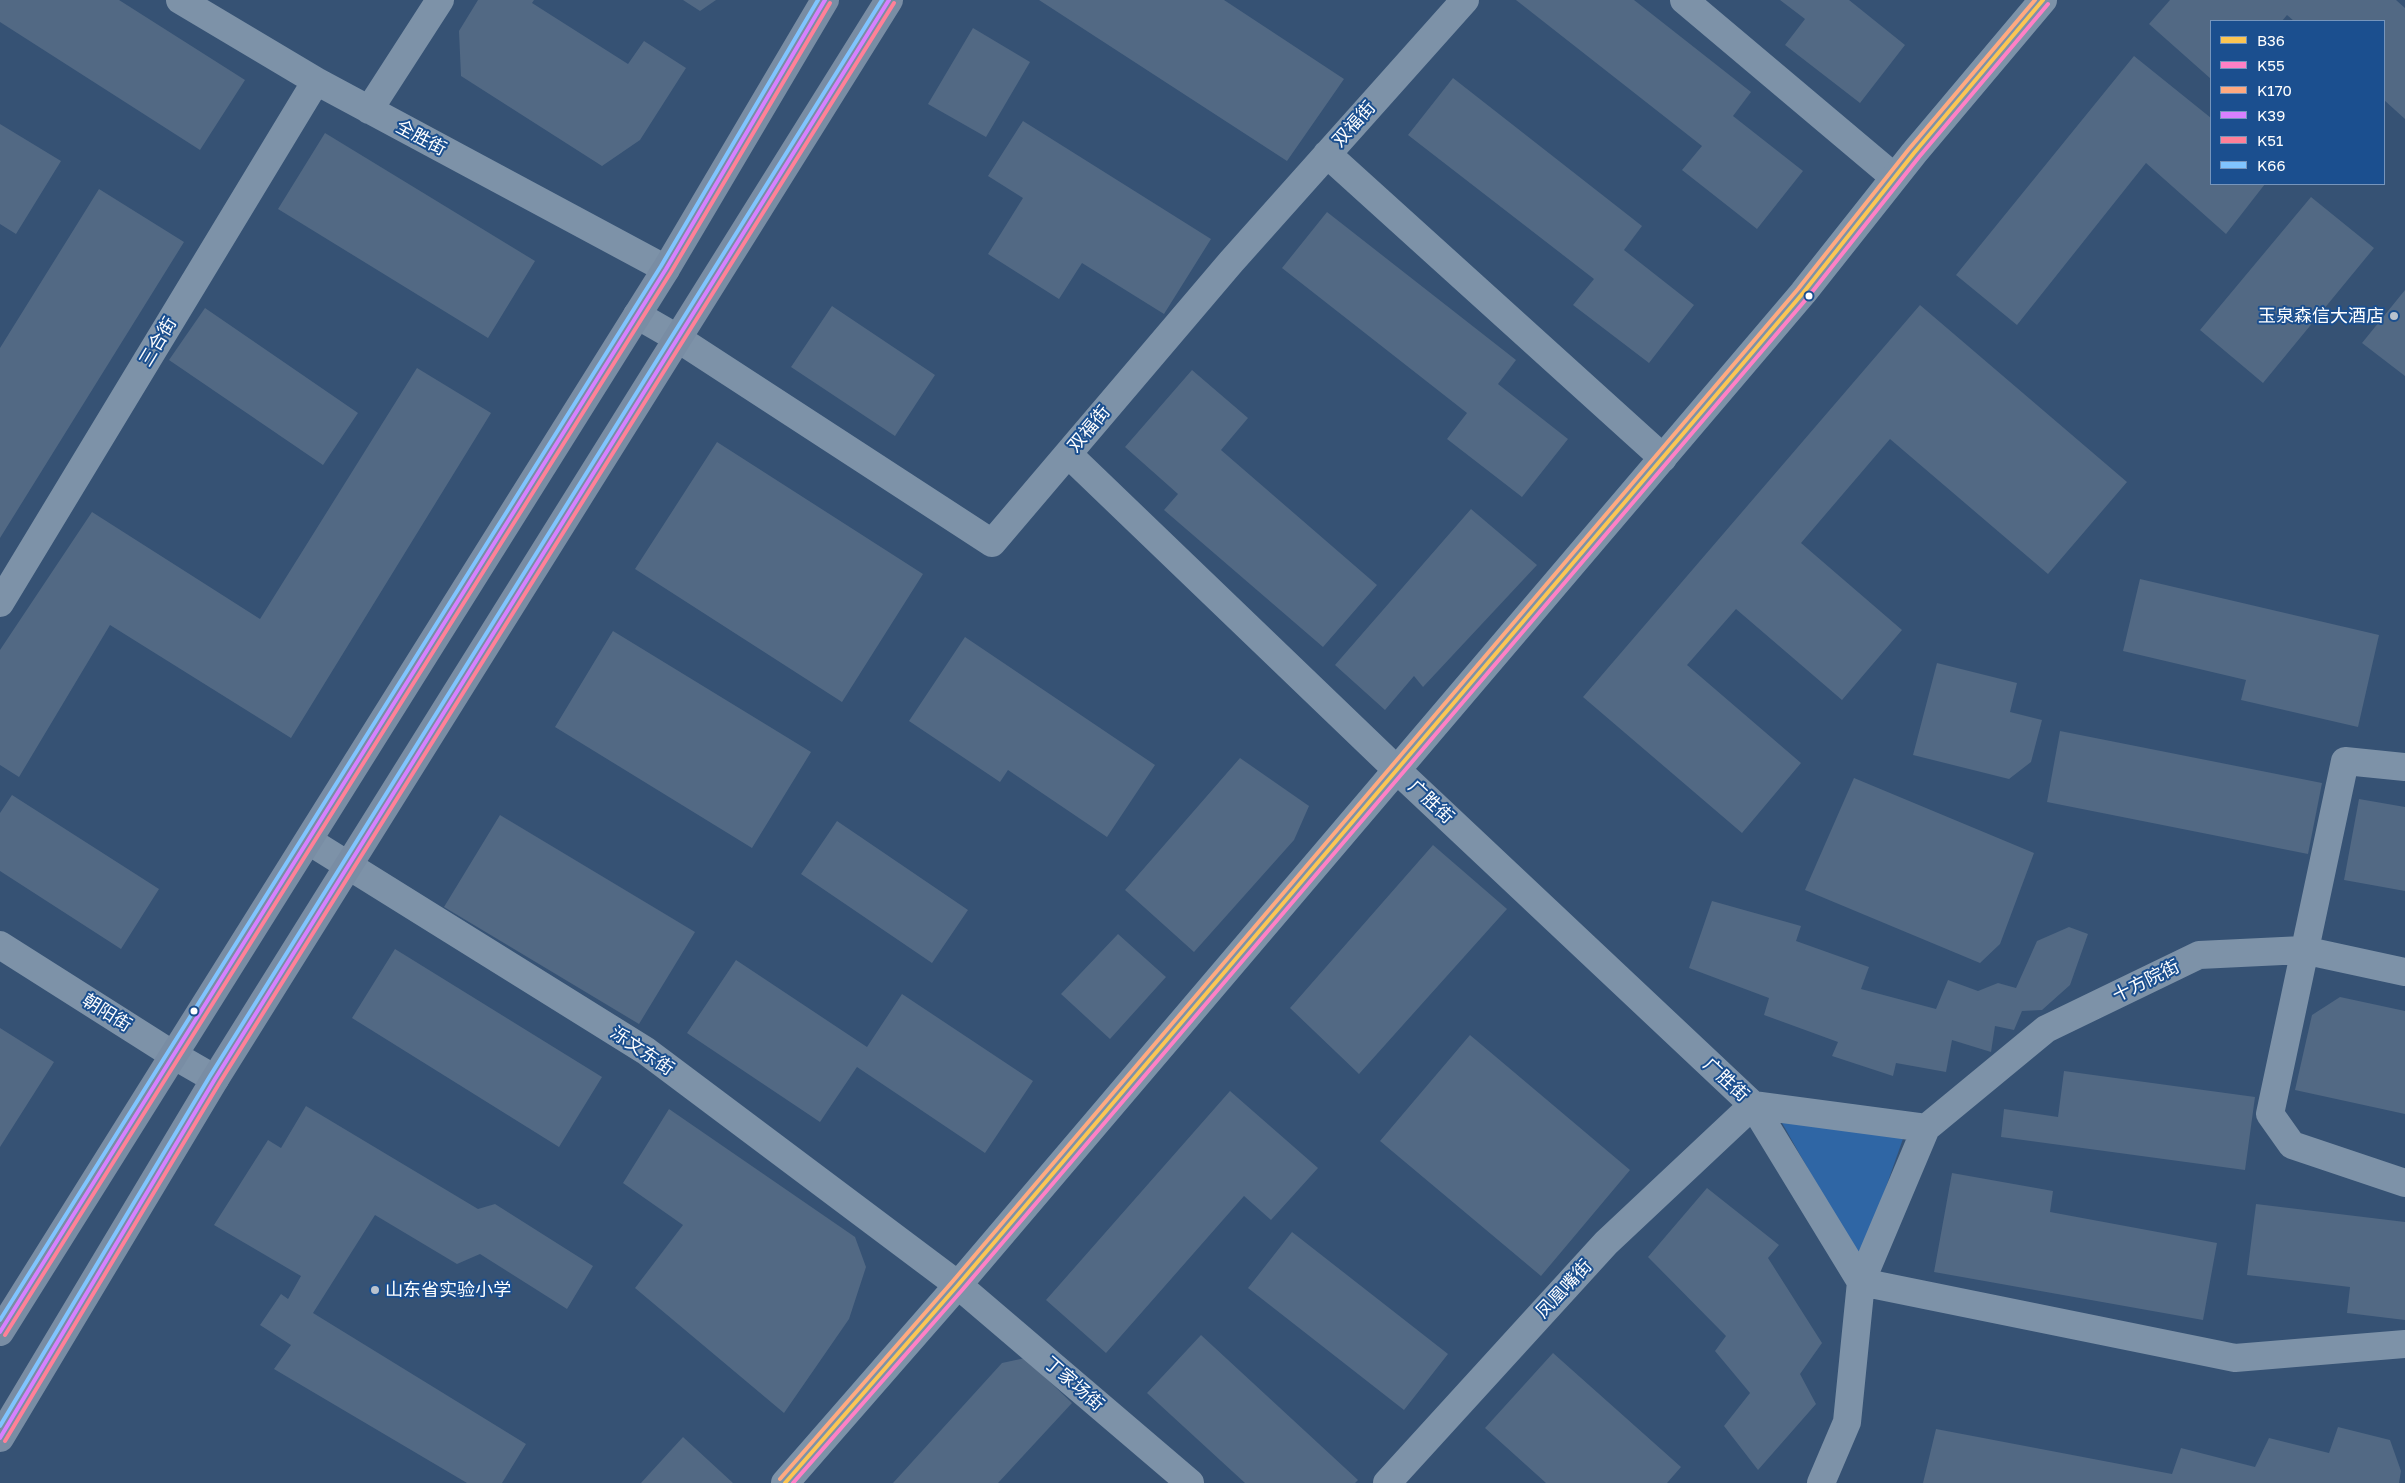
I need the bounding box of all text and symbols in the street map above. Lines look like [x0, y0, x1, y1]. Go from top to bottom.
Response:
legend [2210, 20, 2385, 185]
text: B36 [2257, 31, 2285, 49]
text: K55 [2257, 56, 2285, 74]
text: K170 [2257, 81, 2292, 99]
street label: 双福街 [1328, 97, 1380, 151]
text: K39 [2257, 106, 2285, 124]
street label: 全胜街 [392, 116, 450, 160]
text: K51 [2257, 131, 2283, 149]
text: K66 [2257, 156, 2286, 174]
unlabelled marker [1804, 291, 1814, 301]
place label: 玉泉森信大酒店 [2258, 305, 2384, 327]
marker: 玉泉森信大酒店 [2388, 310, 2400, 322]
street label: 三合街 [135, 313, 181, 371]
street label: 双福街 [1063, 401, 1115, 457]
street label: 广胜街 [1404, 776, 1458, 828]
street label: 十方院街 [2109, 956, 2183, 1006]
street label: 朝阳街 [78, 990, 136, 1036]
unlabelled marker [189, 1006, 199, 1016]
street label: 泺文东街 [606, 1022, 678, 1080]
street label: 广胜街 [1699, 1054, 1753, 1106]
street label: 凤凰嘴街 [1532, 1255, 1596, 1323]
place label: 山东省实验小学 [385, 1279, 511, 1301]
marker: 山东省实验小学 [369, 1284, 381, 1296]
street label: 丁家场街 [1040, 1352, 1108, 1416]

